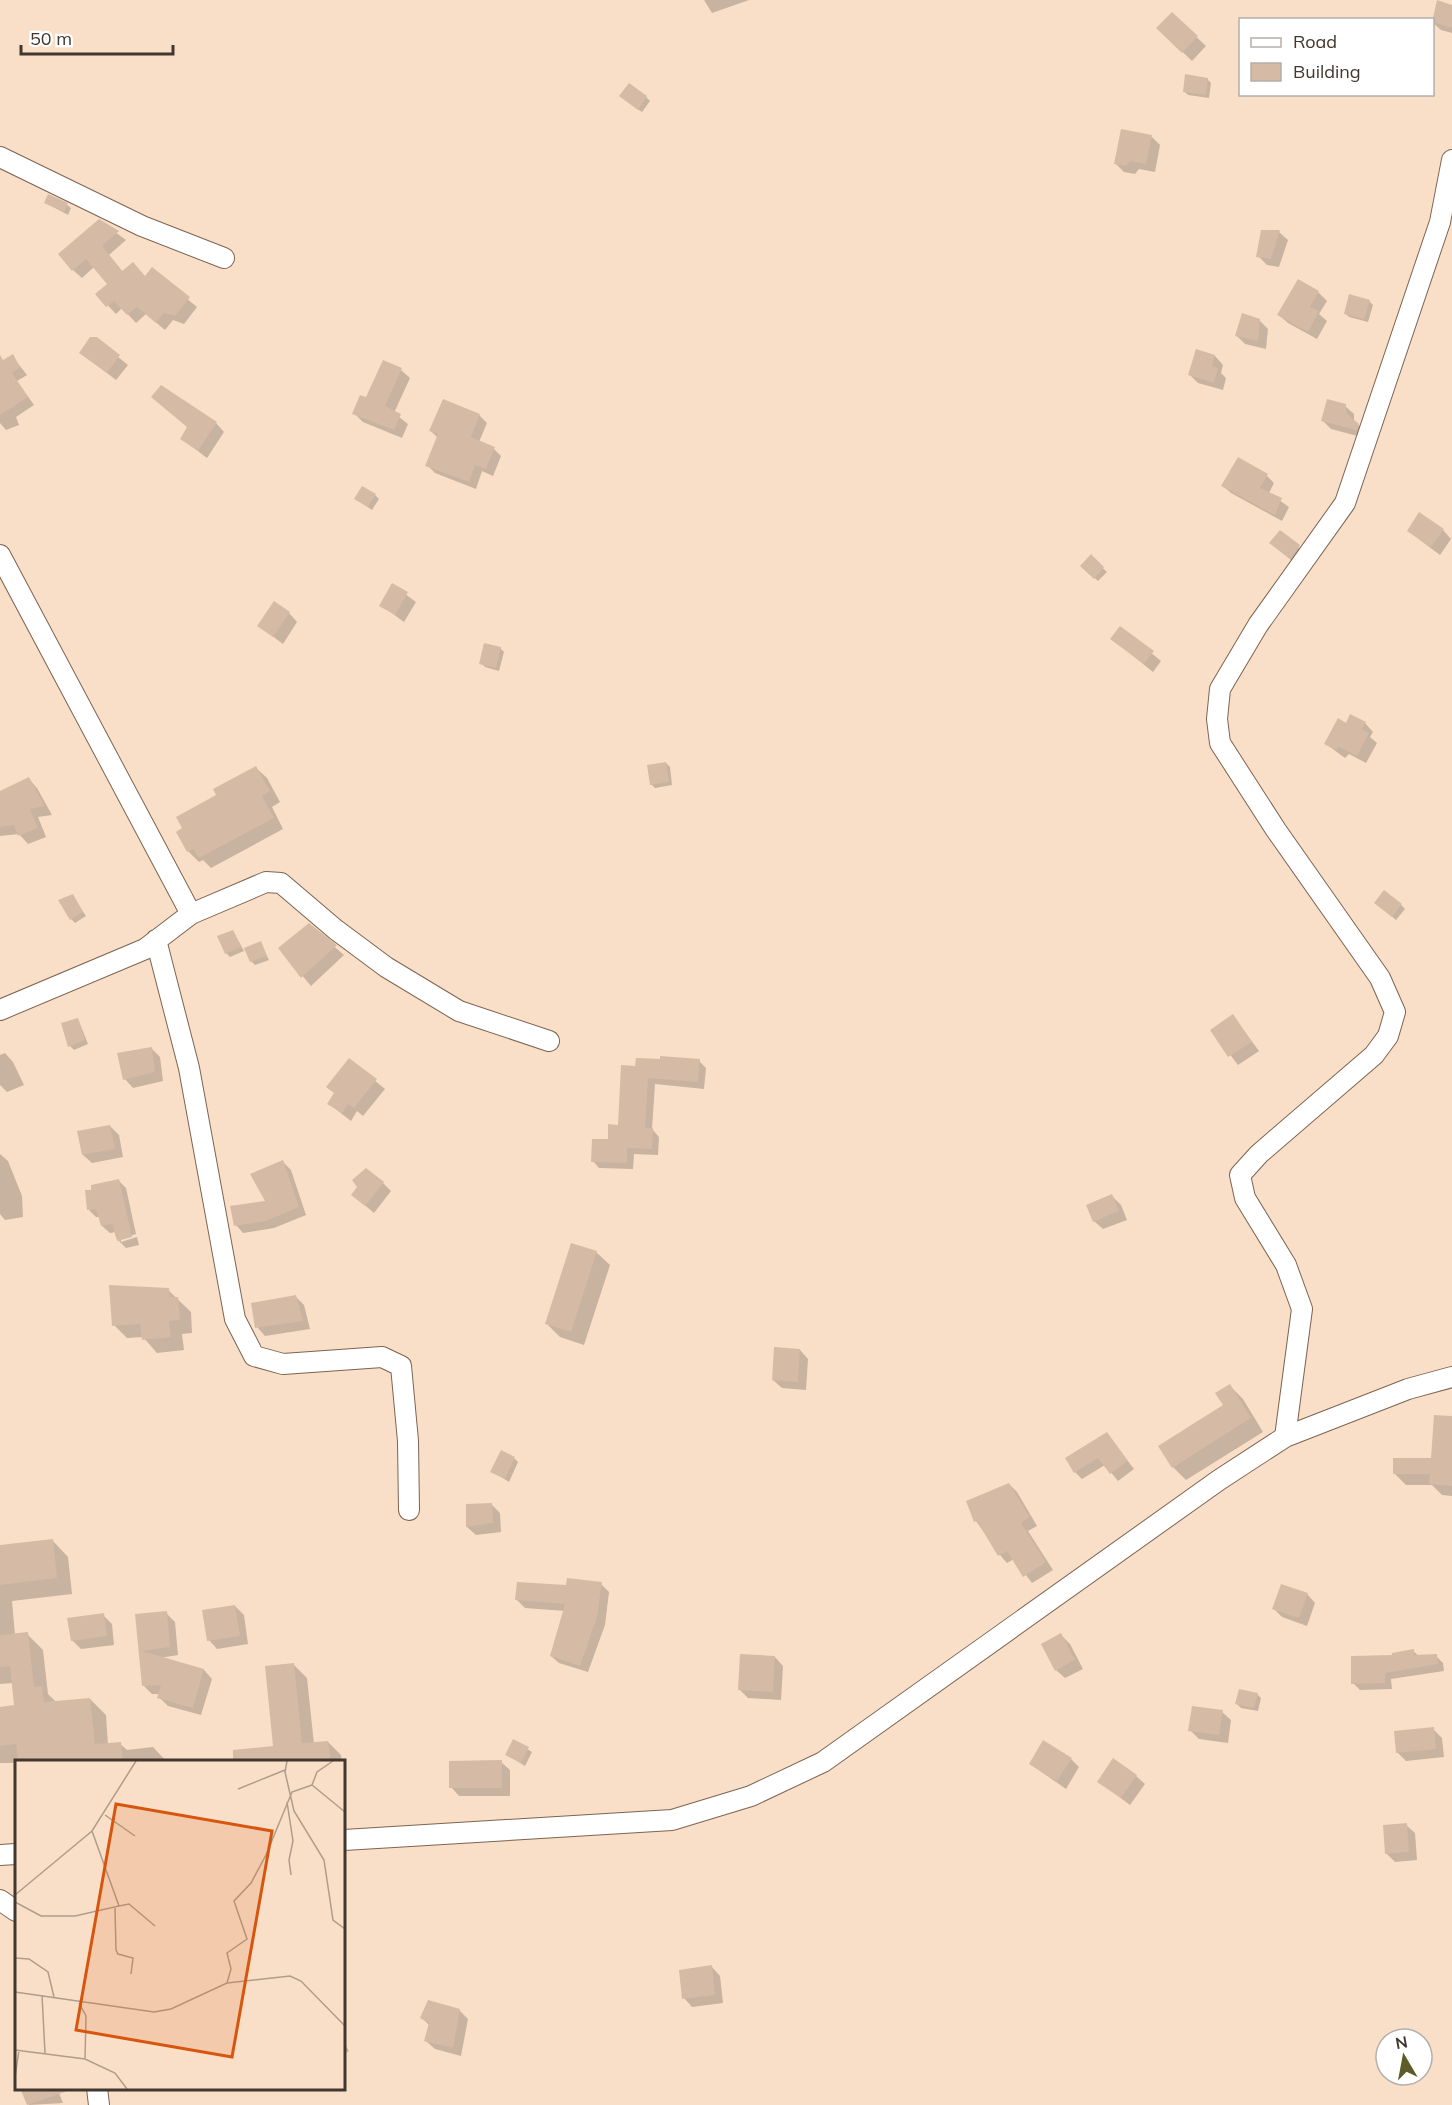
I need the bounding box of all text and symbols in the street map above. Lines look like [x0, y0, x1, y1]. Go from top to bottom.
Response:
scale bar [21, 18, 172, 56]
legend [1239, 18, 1434, 96]
text: 50 m [30, 27, 72, 50]
text: Road [1293, 30, 1337, 53]
text: Building [1293, 60, 1361, 83]
inset map [15, 1760, 345, 2090]
north arrow [1374, 2027, 1434, 2087]
text: N [1394, 2031, 1409, 2053]

